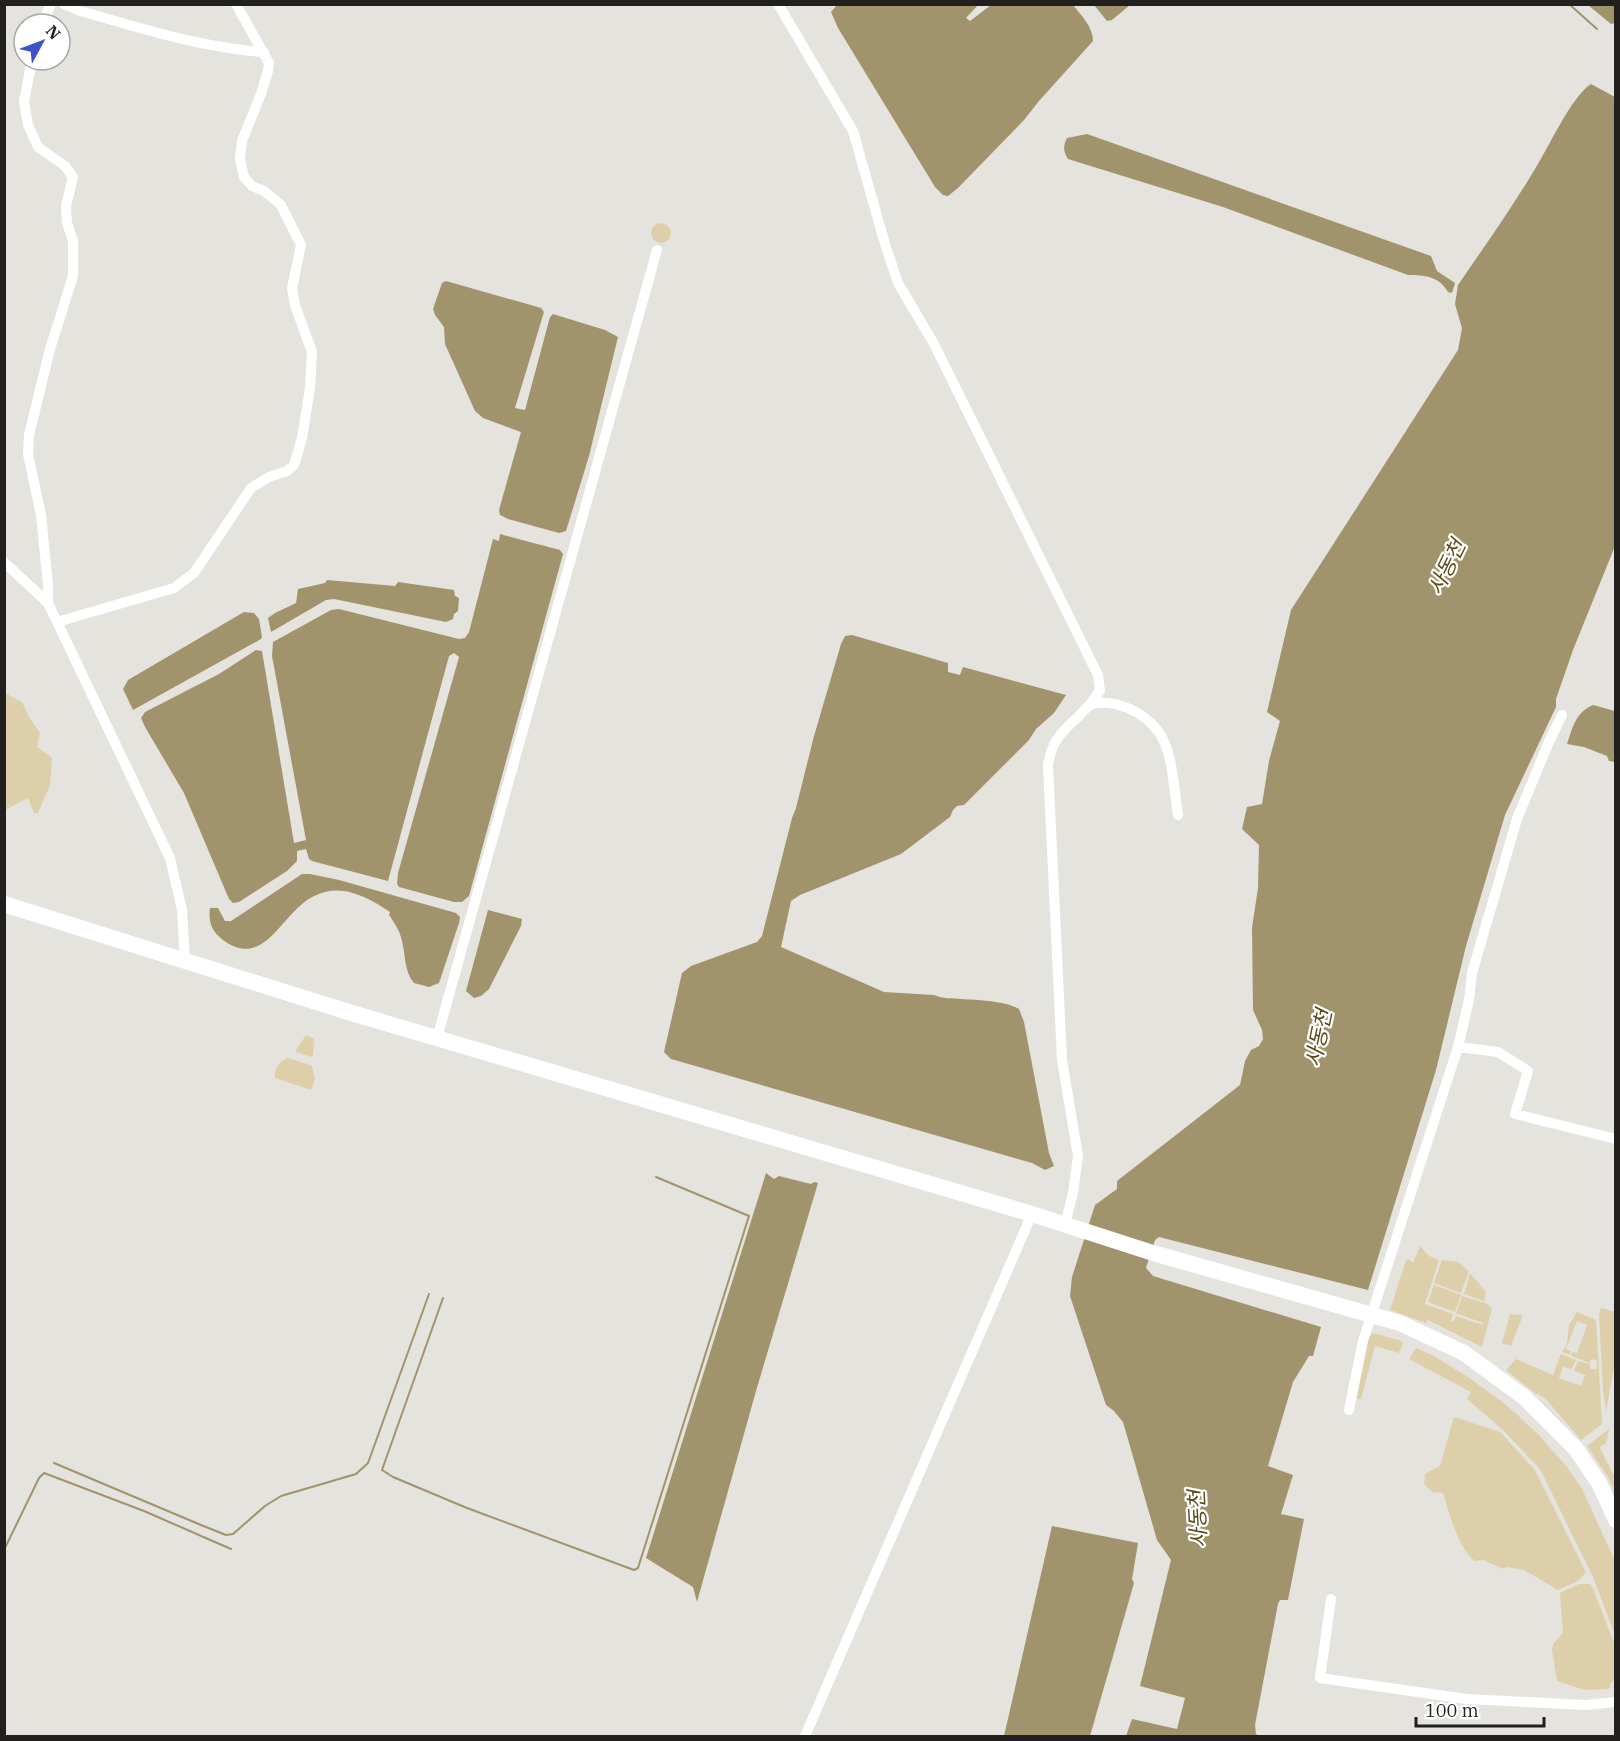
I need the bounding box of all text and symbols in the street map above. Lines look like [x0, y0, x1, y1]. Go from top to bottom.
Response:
north arrow [12, 12, 72, 72]
text: N [42, 21, 65, 43]
water label: 사동천 [1421, 532, 1472, 599]
water label: 사동천 [1298, 1004, 1338, 1069]
water label: 사동천 [1181, 1487, 1212, 1549]
scale bar [1416, 1690, 1544, 1728]
text: 100 m [1425, 1699, 1479, 1722]

